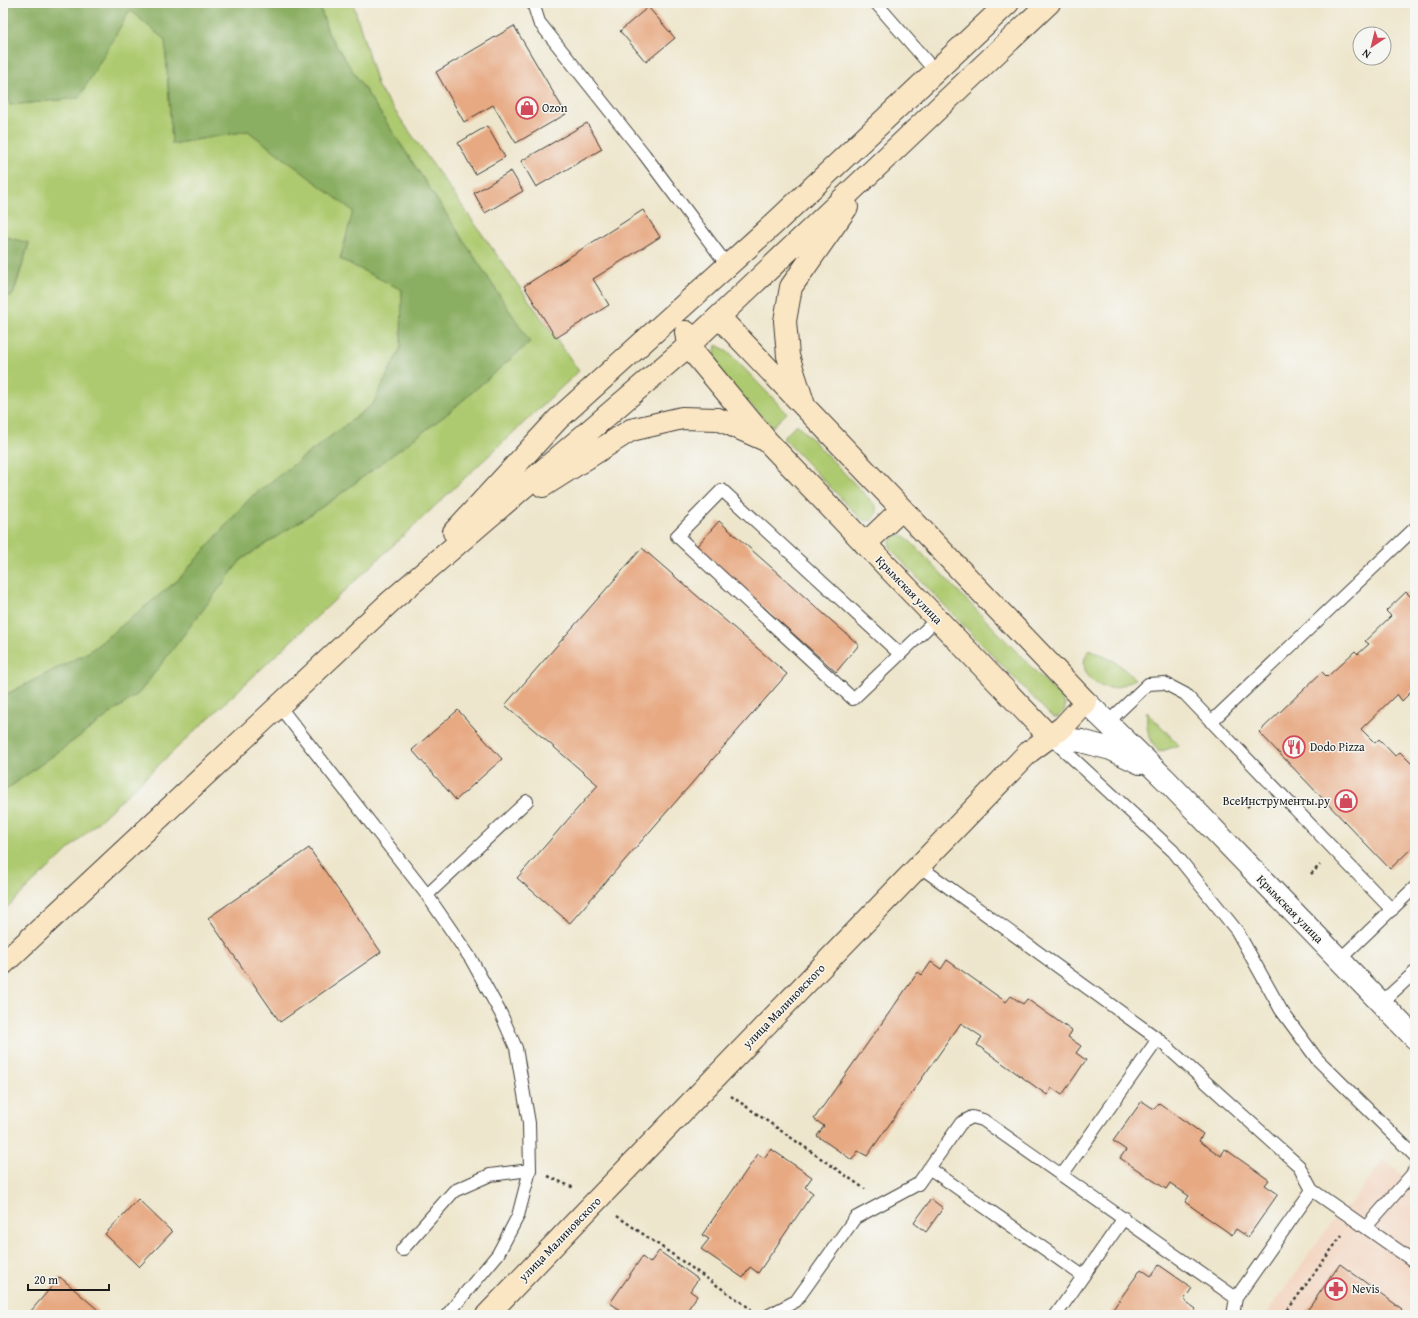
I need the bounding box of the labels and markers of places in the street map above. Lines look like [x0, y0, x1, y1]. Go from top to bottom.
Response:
shop icon: Ozon [514, 95, 540, 121]
place label: Ozon [542, 99, 568, 116]
restaurant icon: Dodo Pizza [1281, 734, 1307, 760]
place label: Dodo Pizza [1310, 738, 1365, 755]
shop icon: ВсеИнструменты.ру [1333, 788, 1359, 814]
place label: ВсеИнструменты.ру [1223, 792, 1330, 809]
pharmacy icon: Nevis [1323, 1276, 1349, 1302]
place label: Nevis [1352, 1280, 1380, 1297]

